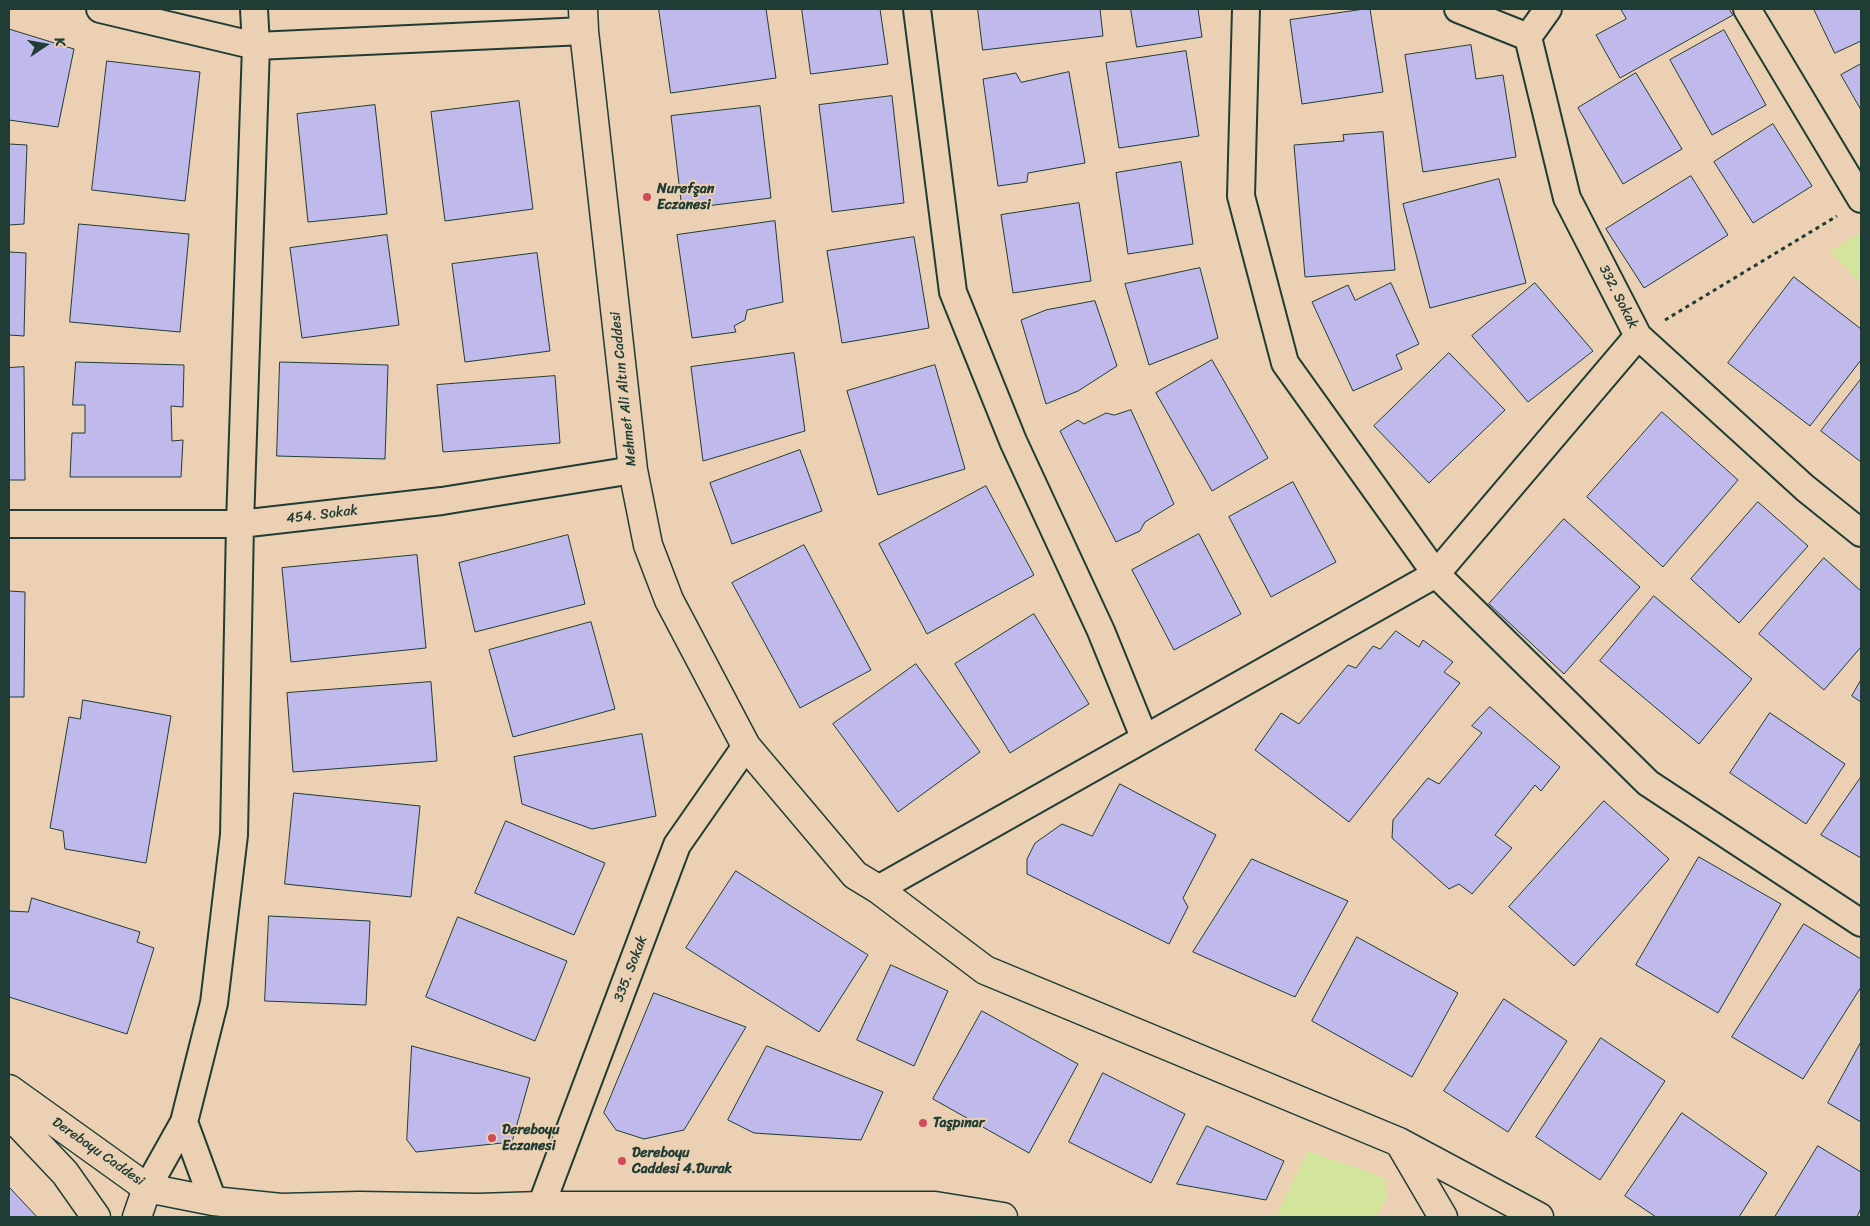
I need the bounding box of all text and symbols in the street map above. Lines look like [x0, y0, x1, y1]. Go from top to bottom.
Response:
north arrow [20, 20, 70, 70]
text: K [47, 35, 73, 49]
place label: Nurefşan Eczanesi [657, 181, 714, 213]
marker: Nurefşan Eczanesi [641, 191, 653, 203]
street label: 332. Sokak [1595, 262, 1641, 332]
street label: Mehmet Ali Altın Caddesi [608, 311, 640, 467]
street label: 454. Sokak [285, 502, 359, 528]
street label: 335. Sokak [611, 934, 651, 1004]
street label: Dereboyu Caddesi [49, 1114, 147, 1190]
place label: Taşpınar [933, 1115, 985, 1131]
marker: Taşpınar [917, 1117, 929, 1129]
place label: Dereboyu Eczanesi [502, 1122, 560, 1154]
marker: Dereboyu Eczanesi [486, 1132, 498, 1144]
place label: Dereboyu Caddesi 4.Durak [632, 1145, 732, 1178]
marker: Dereboyu Caddesi 4.Durak [616, 1155, 628, 1167]

